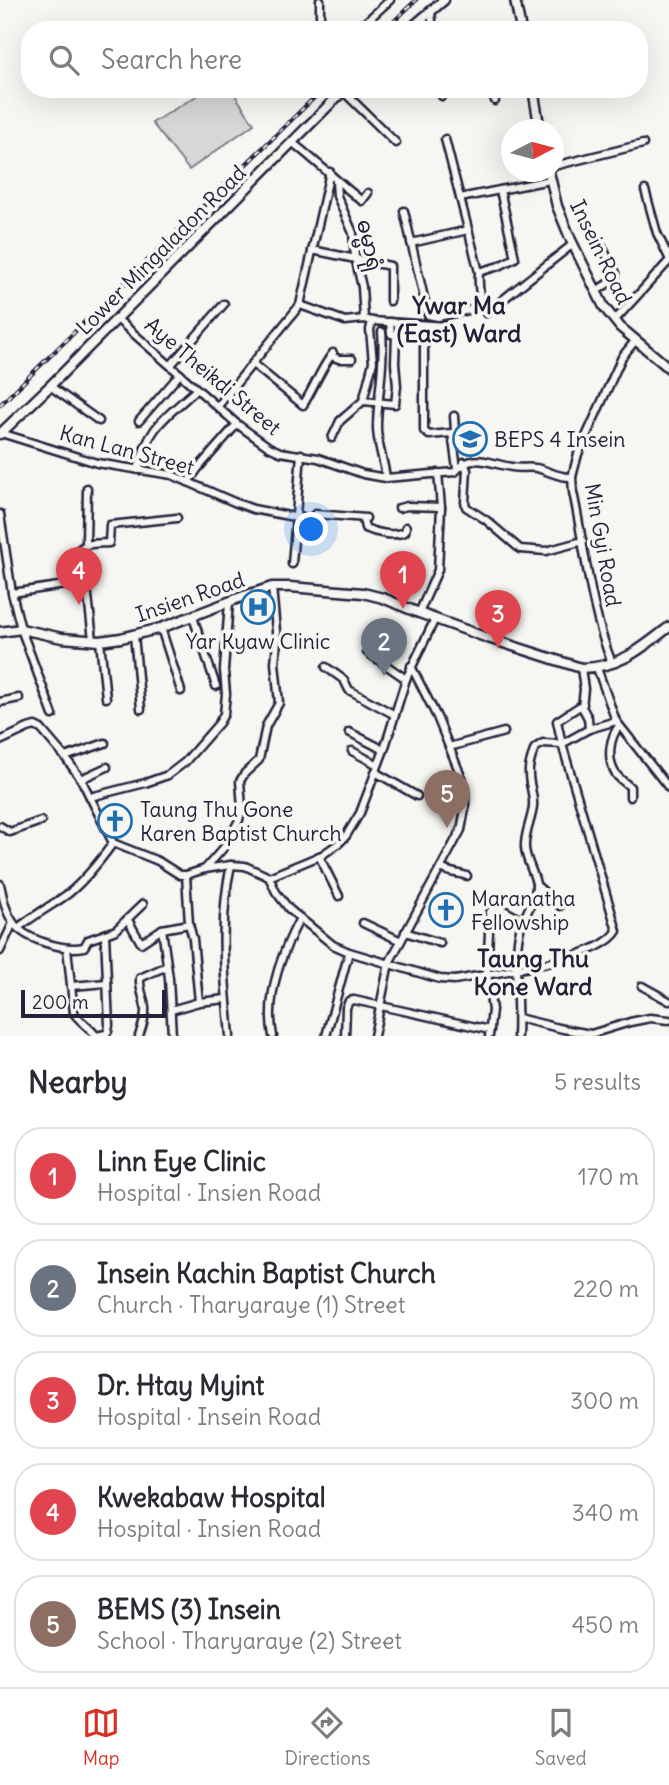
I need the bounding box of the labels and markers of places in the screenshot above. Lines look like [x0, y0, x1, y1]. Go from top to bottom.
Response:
school or university icon: BEPS 4 Insein [451, 420, 489, 458]
place label: BEPS 4 Insein [494, 426, 625, 453]
pin: 4 [56, 547, 102, 605]
pin: 1 [380, 551, 426, 609]
hospital icon: Yar Kyaw Clinic [239, 588, 277, 626]
pin: 3 [475, 590, 521, 648]
pin: 2 [361, 618, 407, 676]
place label: Yar Kyaw Clinic [186, 628, 330, 655]
pin: 5 [424, 770, 470, 828]
place label: Taung Thu Gone Karen Baptist Church [140, 796, 342, 847]
church icon: Taung Thu Gone Karen Baptist Church [96, 802, 134, 840]
place label: Maranatha Fellowship [471, 885, 576, 936]
church icon: Maranatha Fellowship [427, 891, 465, 929]

